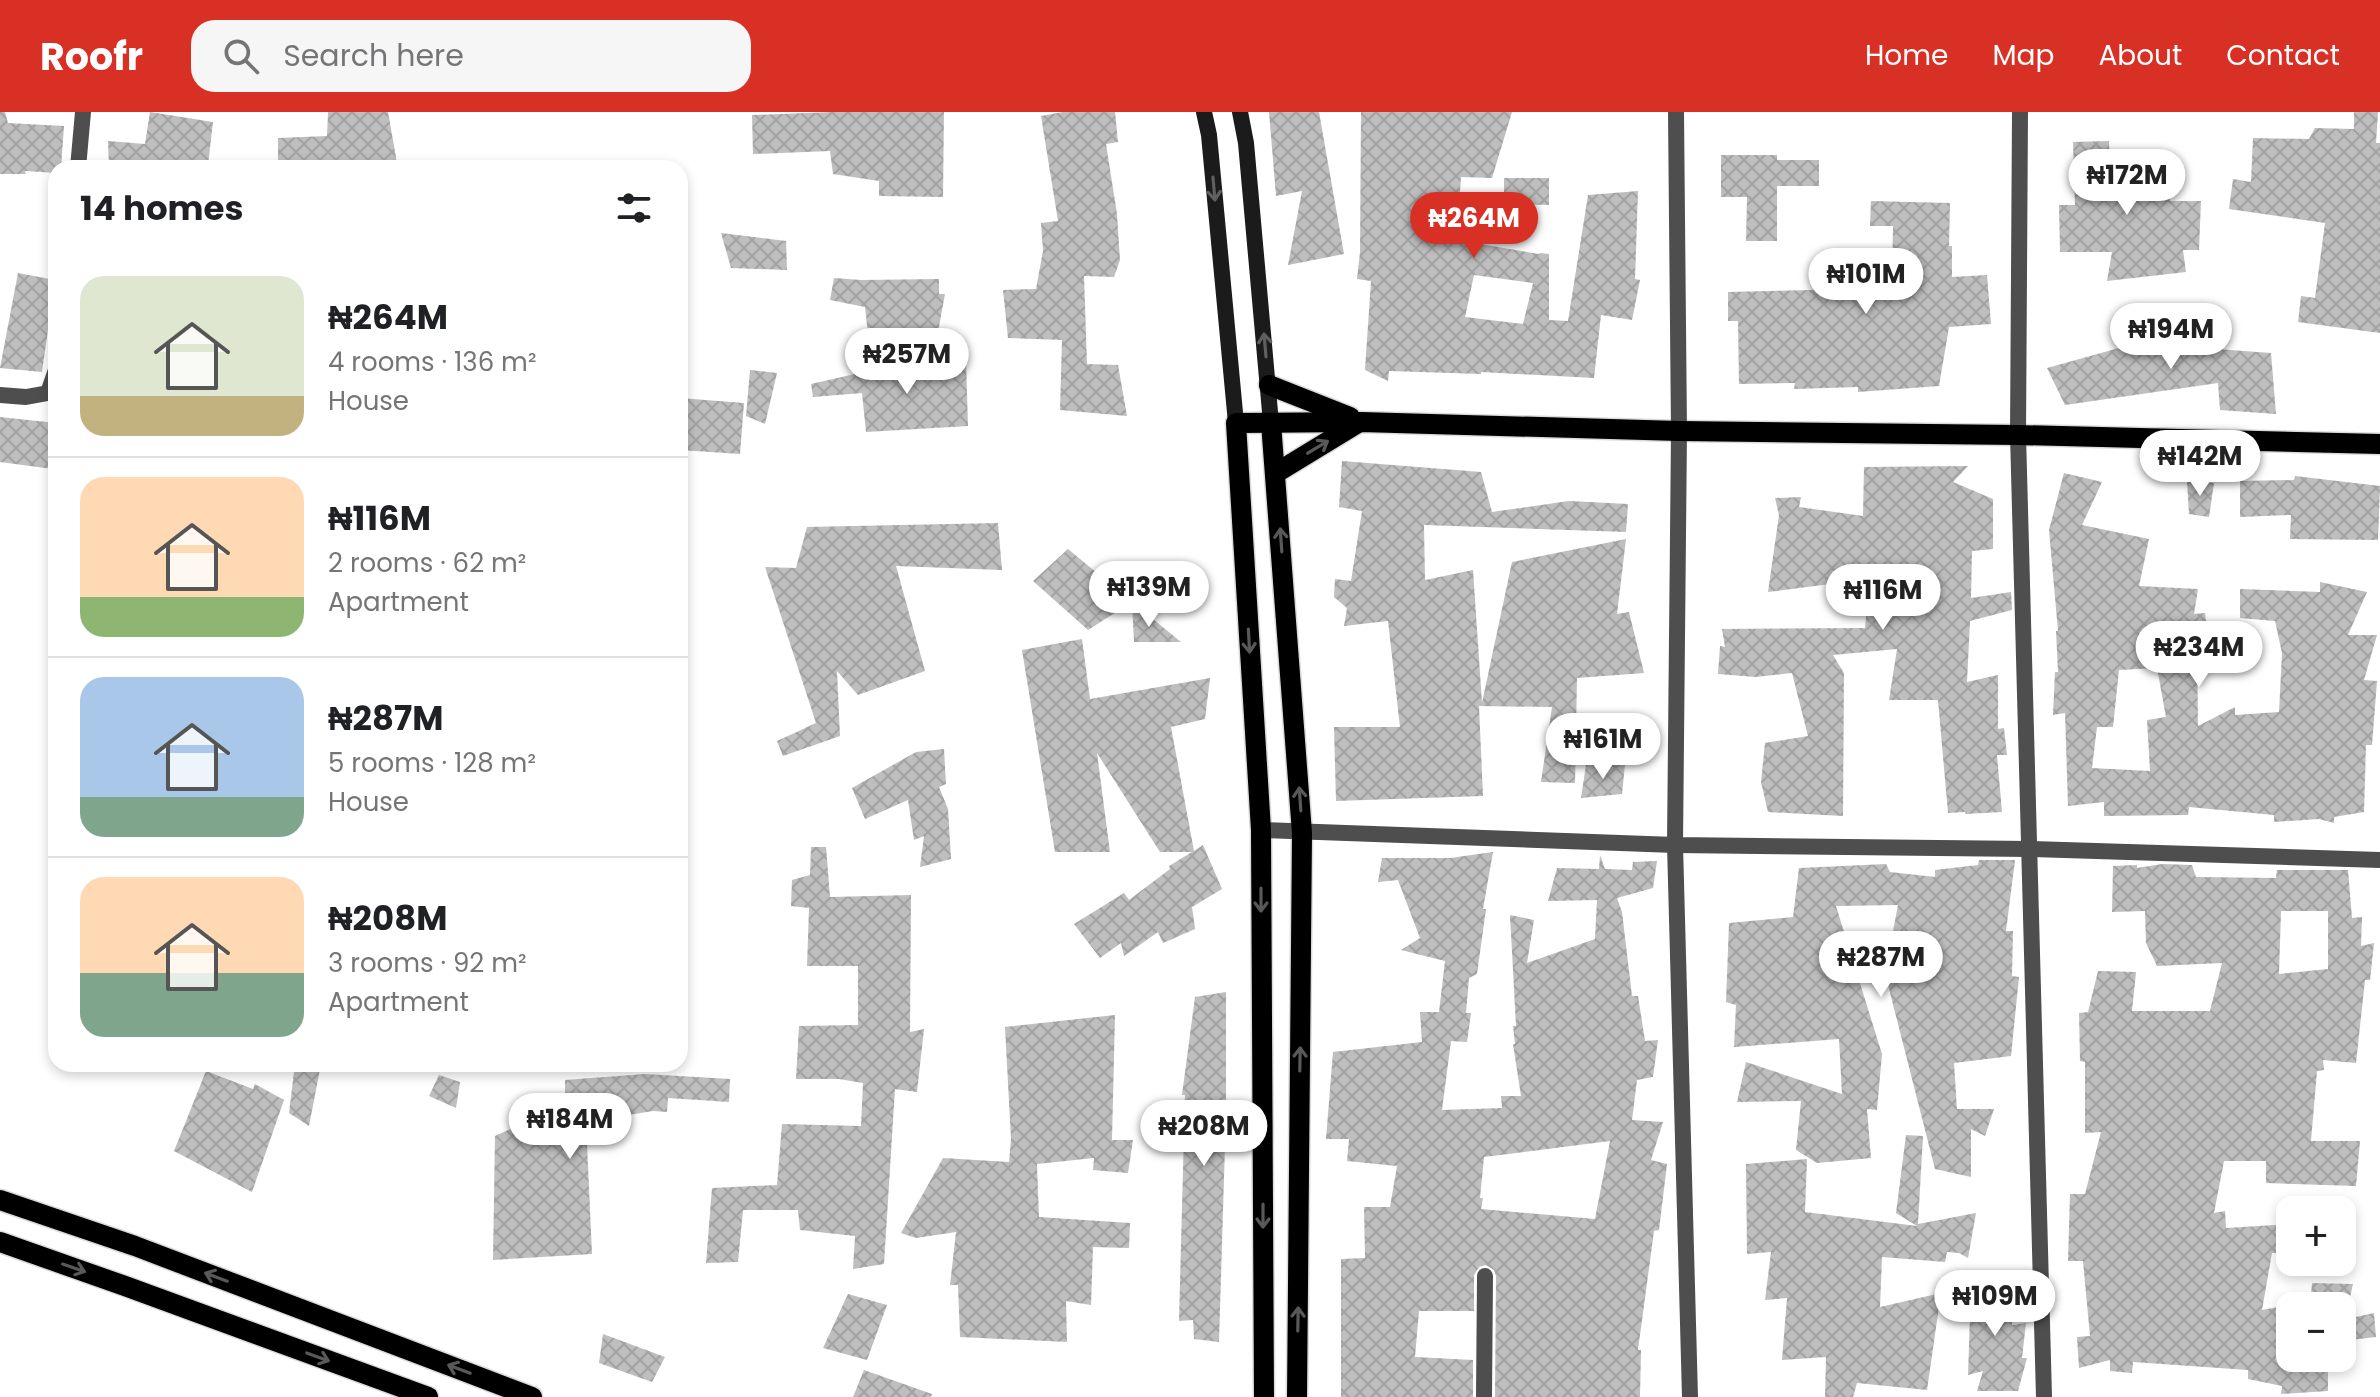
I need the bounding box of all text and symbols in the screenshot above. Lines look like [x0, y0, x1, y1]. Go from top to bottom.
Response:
search box [191, 20, 751, 92]
text: Roofr [40, 30, 143, 83]
icon: search [219, 34, 263, 78]
text: Search here [283, 34, 464, 77]
text: Home [1865, 36, 1948, 75]
text: Map [1992, 36, 2054, 75]
text: About [2098, 36, 2182, 75]
text: Contact [2226, 36, 2340, 75]
pin: ₦172M [2071, 149, 2183, 217]
text: ₦172M [2086, 157, 2168, 193]
one-way arrow [1207, 175, 1222, 202]
text: 14 homes [80, 184, 244, 232]
icon: filters [612, 186, 656, 230]
pin: ₦264M [1418, 192, 1530, 260]
text: ₦264M [1428, 200, 1520, 236]
pin: ₦101M [1810, 248, 1922, 316]
text: ₦101M [1826, 256, 1906, 292]
text: ₦264M [328, 293, 448, 341]
pin: ₦194M [2115, 303, 2227, 371]
icon: home [144, 308, 240, 404]
text: ₦194M [2128, 311, 2214, 347]
pin: ₦257M [851, 328, 963, 396]
one-way arrow [1257, 332, 1272, 359]
text: ₦257M [863, 336, 951, 372]
text: 4 rooms · 136 m² [328, 344, 536, 380]
text: House [328, 383, 409, 419]
pin: ₦142M [2144, 430, 2256, 498]
text: ₦142M [2158, 438, 2242, 474]
one-way arrow [1306, 439, 1329, 455]
text: ₦116M [328, 494, 431, 542]
icon: home [144, 509, 240, 605]
one-way arrow [1273, 527, 1288, 554]
text: 2 rooms · 62 m² [328, 545, 526, 581]
pin: ₦139M [1093, 561, 1205, 629]
pin: ₦116M [1827, 564, 1939, 632]
text: ₦139M [1107, 569, 1191, 605]
text: ₦116M [1844, 572, 1922, 608]
text: Apartment [328, 584, 469, 620]
pin: ₦234M [2143, 621, 2255, 689]
one-way arrow [1242, 627, 1257, 654]
text: ₦234M [2154, 629, 2244, 665]
text: ₦287M [328, 694, 443, 742]
icon: home [144, 709, 240, 805]
pin: ₦161M [1547, 713, 1659, 781]
text: ₦161M [1564, 721, 1642, 757]
text: 5 rooms · 128 m² [328, 745, 536, 781]
text: House [328, 784, 409, 820]
one-way arrow [1292, 786, 1307, 813]
one-way arrow [1253, 886, 1269, 913]
text: ₦208M [328, 894, 447, 942]
icon: home [144, 909, 240, 1005]
pin: ₦287M [1825, 931, 1937, 999]
text: ₦287M [1837, 939, 1925, 975]
text: 3 rooms · 92 m² [328, 945, 527, 981]
text: Apartment [328, 984, 469, 1020]
one-way arrow [1292, 1046, 1308, 1073]
pin: ₦184M [514, 1093, 626, 1161]
pin: ₦208M [1148, 1100, 1260, 1168]
text: ₦184M [527, 1101, 613, 1137]
text: ₦208M [1158, 1108, 1250, 1144]
map controls [2276, 1196, 2356, 1372]
button: + [2276, 1196, 2356, 1276]
one-way arrow [1255, 1202, 1271, 1229]
one-way arrow [61, 1261, 86, 1276]
one-way arrow [204, 1269, 229, 1283]
pin: ₦109M [1939, 1270, 2051, 1338]
text: ₦109M [1952, 1278, 2038, 1314]
button: − [2276, 1292, 2356, 1372]
one-way arrow [1290, 1306, 1305, 1333]
one-way arrow [305, 1350, 330, 1365]
one-way arrow [447, 1361, 472, 1375]

